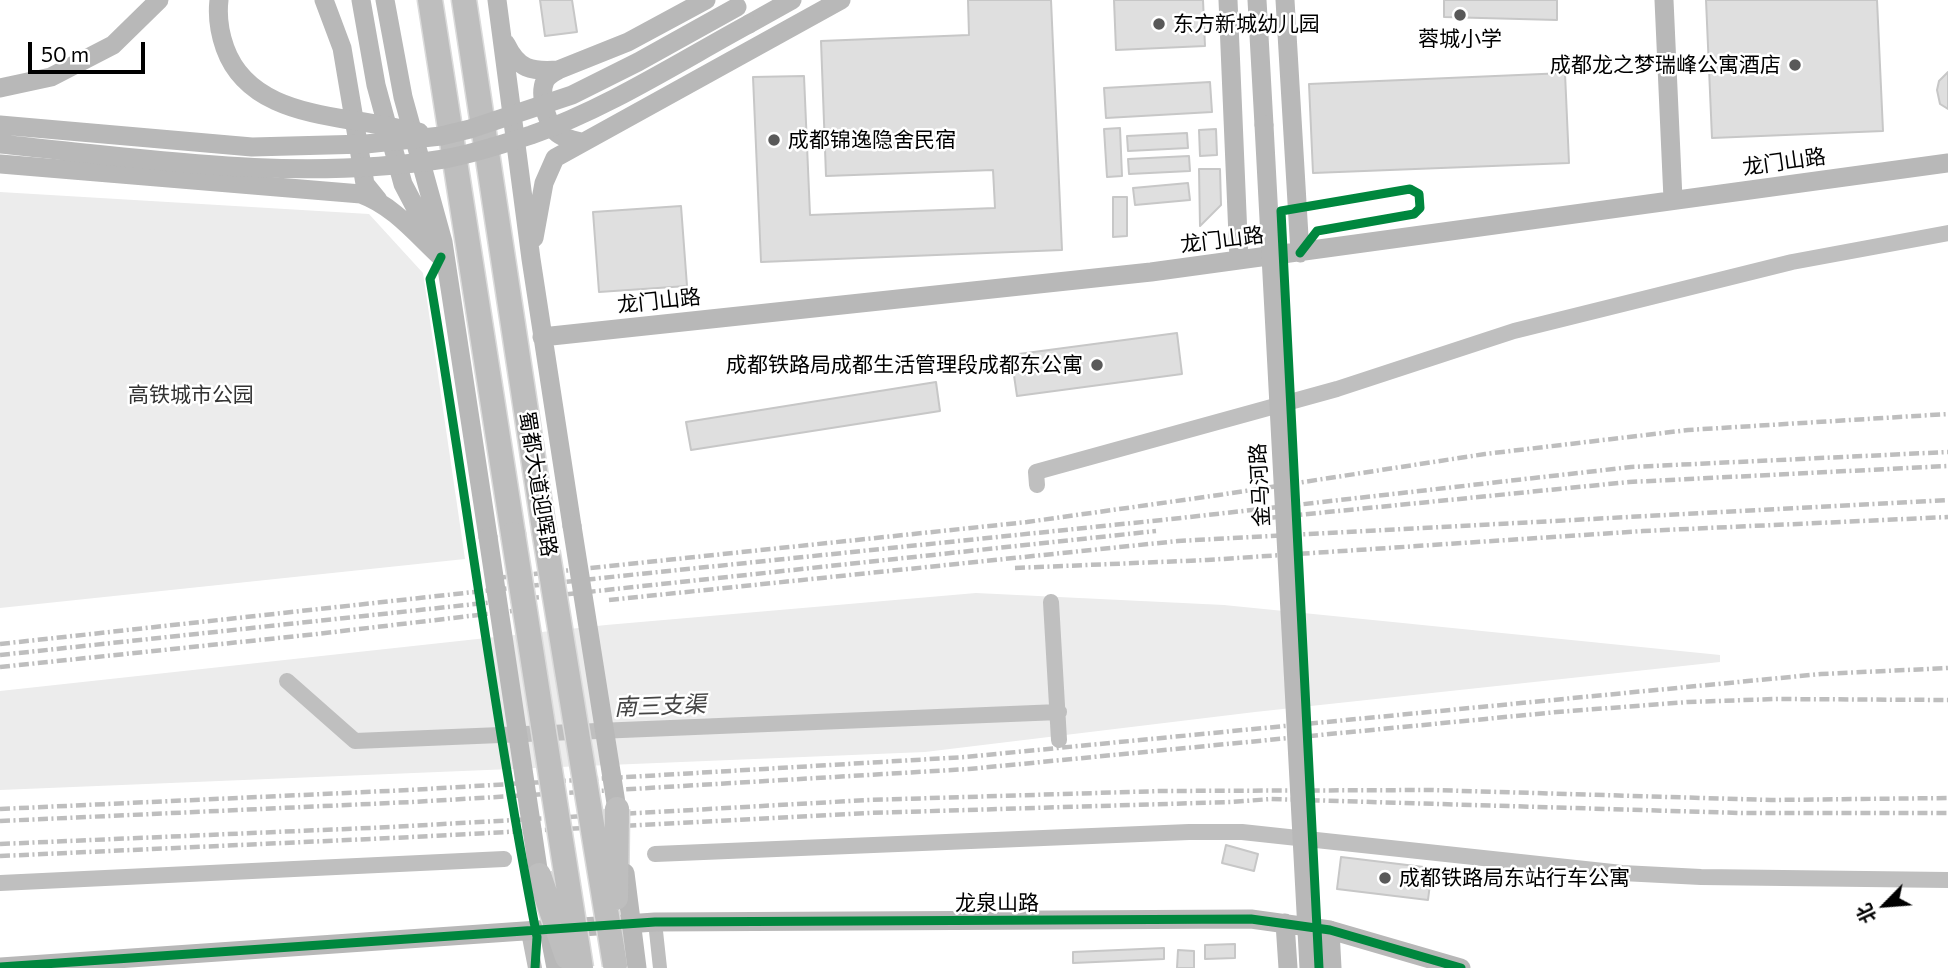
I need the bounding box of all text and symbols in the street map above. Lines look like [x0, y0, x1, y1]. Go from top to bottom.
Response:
marker: 蓉城小学 [1452, 7, 1468, 23]
place label: 东方新城幼儿园 [1173, 11, 1320, 37]
marker: 东方新城幼儿园 [1151, 16, 1167, 32]
place label: 蓉城小学 [1418, 26, 1502, 52]
scale bar [32, 28, 149, 72]
text: 50 m [41, 41, 89, 66]
place label: 成都龙之梦瑞峰公寓酒店 [1550, 52, 1781, 78]
marker: 成都龙之梦瑞峰公寓酒店 [1787, 57, 1803, 73]
place label: 成都锦逸隐舍民宿 [788, 127, 956, 153]
marker: 成都锦逸隐舍民宿 [766, 132, 782, 148]
street label: 龙门山路 [1741, 144, 1827, 180]
street label: 龙门山路 [1179, 222, 1265, 258]
street label: 龙门山路 [616, 284, 702, 318]
place label: 成都铁路局成都生活管理段成都东公寓 [726, 352, 1083, 378]
marker: 成都铁路局成都生活管理段成都东公寓 [1089, 357, 1105, 373]
park label: 高铁城市公园 [128, 382, 254, 408]
street label: 蜀都大道迎晖路 [514, 409, 562, 559]
street label: 金马河路 [1245, 442, 1275, 528]
water label: 南三支渠 [614, 691, 706, 721]
place label: 成都铁路局东站行车公寓 [1399, 865, 1630, 891]
marker: 成都铁路局东站行车公寓 [1377, 870, 1393, 886]
north arrow [1850, 870, 1920, 940]
street label: 龙泉山路 [955, 890, 1039, 916]
text: 北 [1851, 901, 1880, 928]

